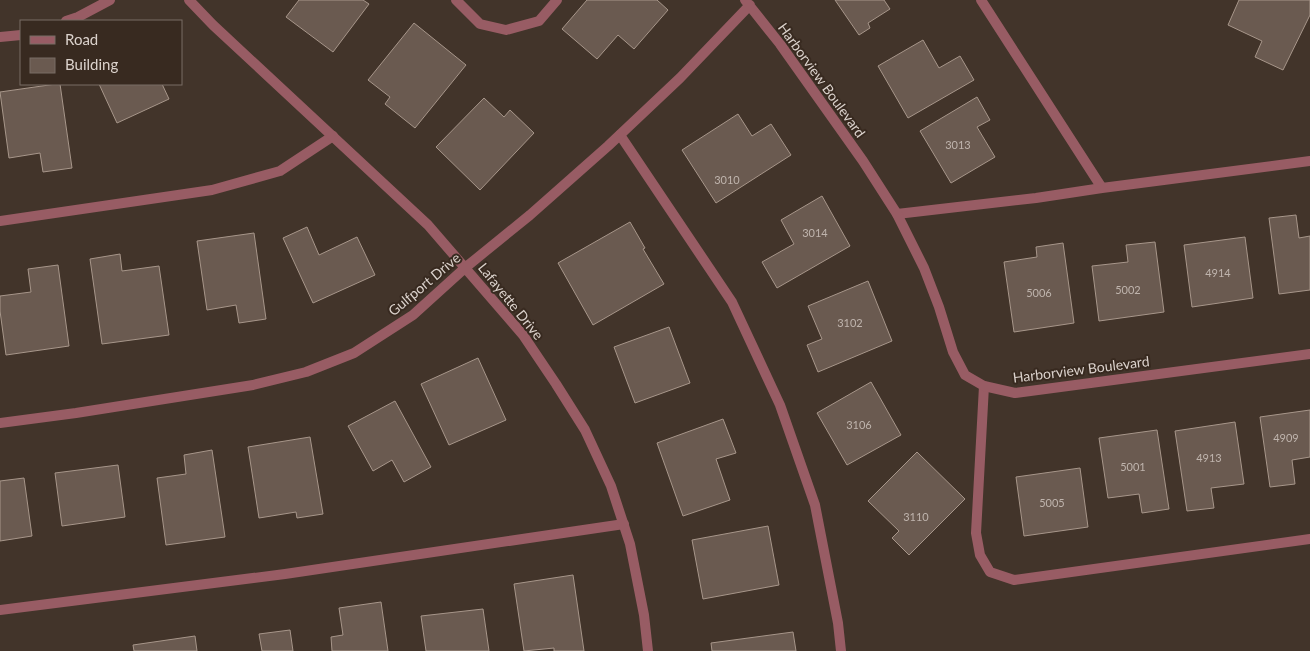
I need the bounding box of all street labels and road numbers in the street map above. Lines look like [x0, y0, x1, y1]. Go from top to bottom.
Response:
street label: Harborview Boulevard [775, 19, 869, 141]
street label: Gulfport Drive [384, 249, 464, 319]
street label: Lafayette Drive [475, 259, 547, 343]
street label: Harborview Boulevard [1012, 352, 1150, 386]

